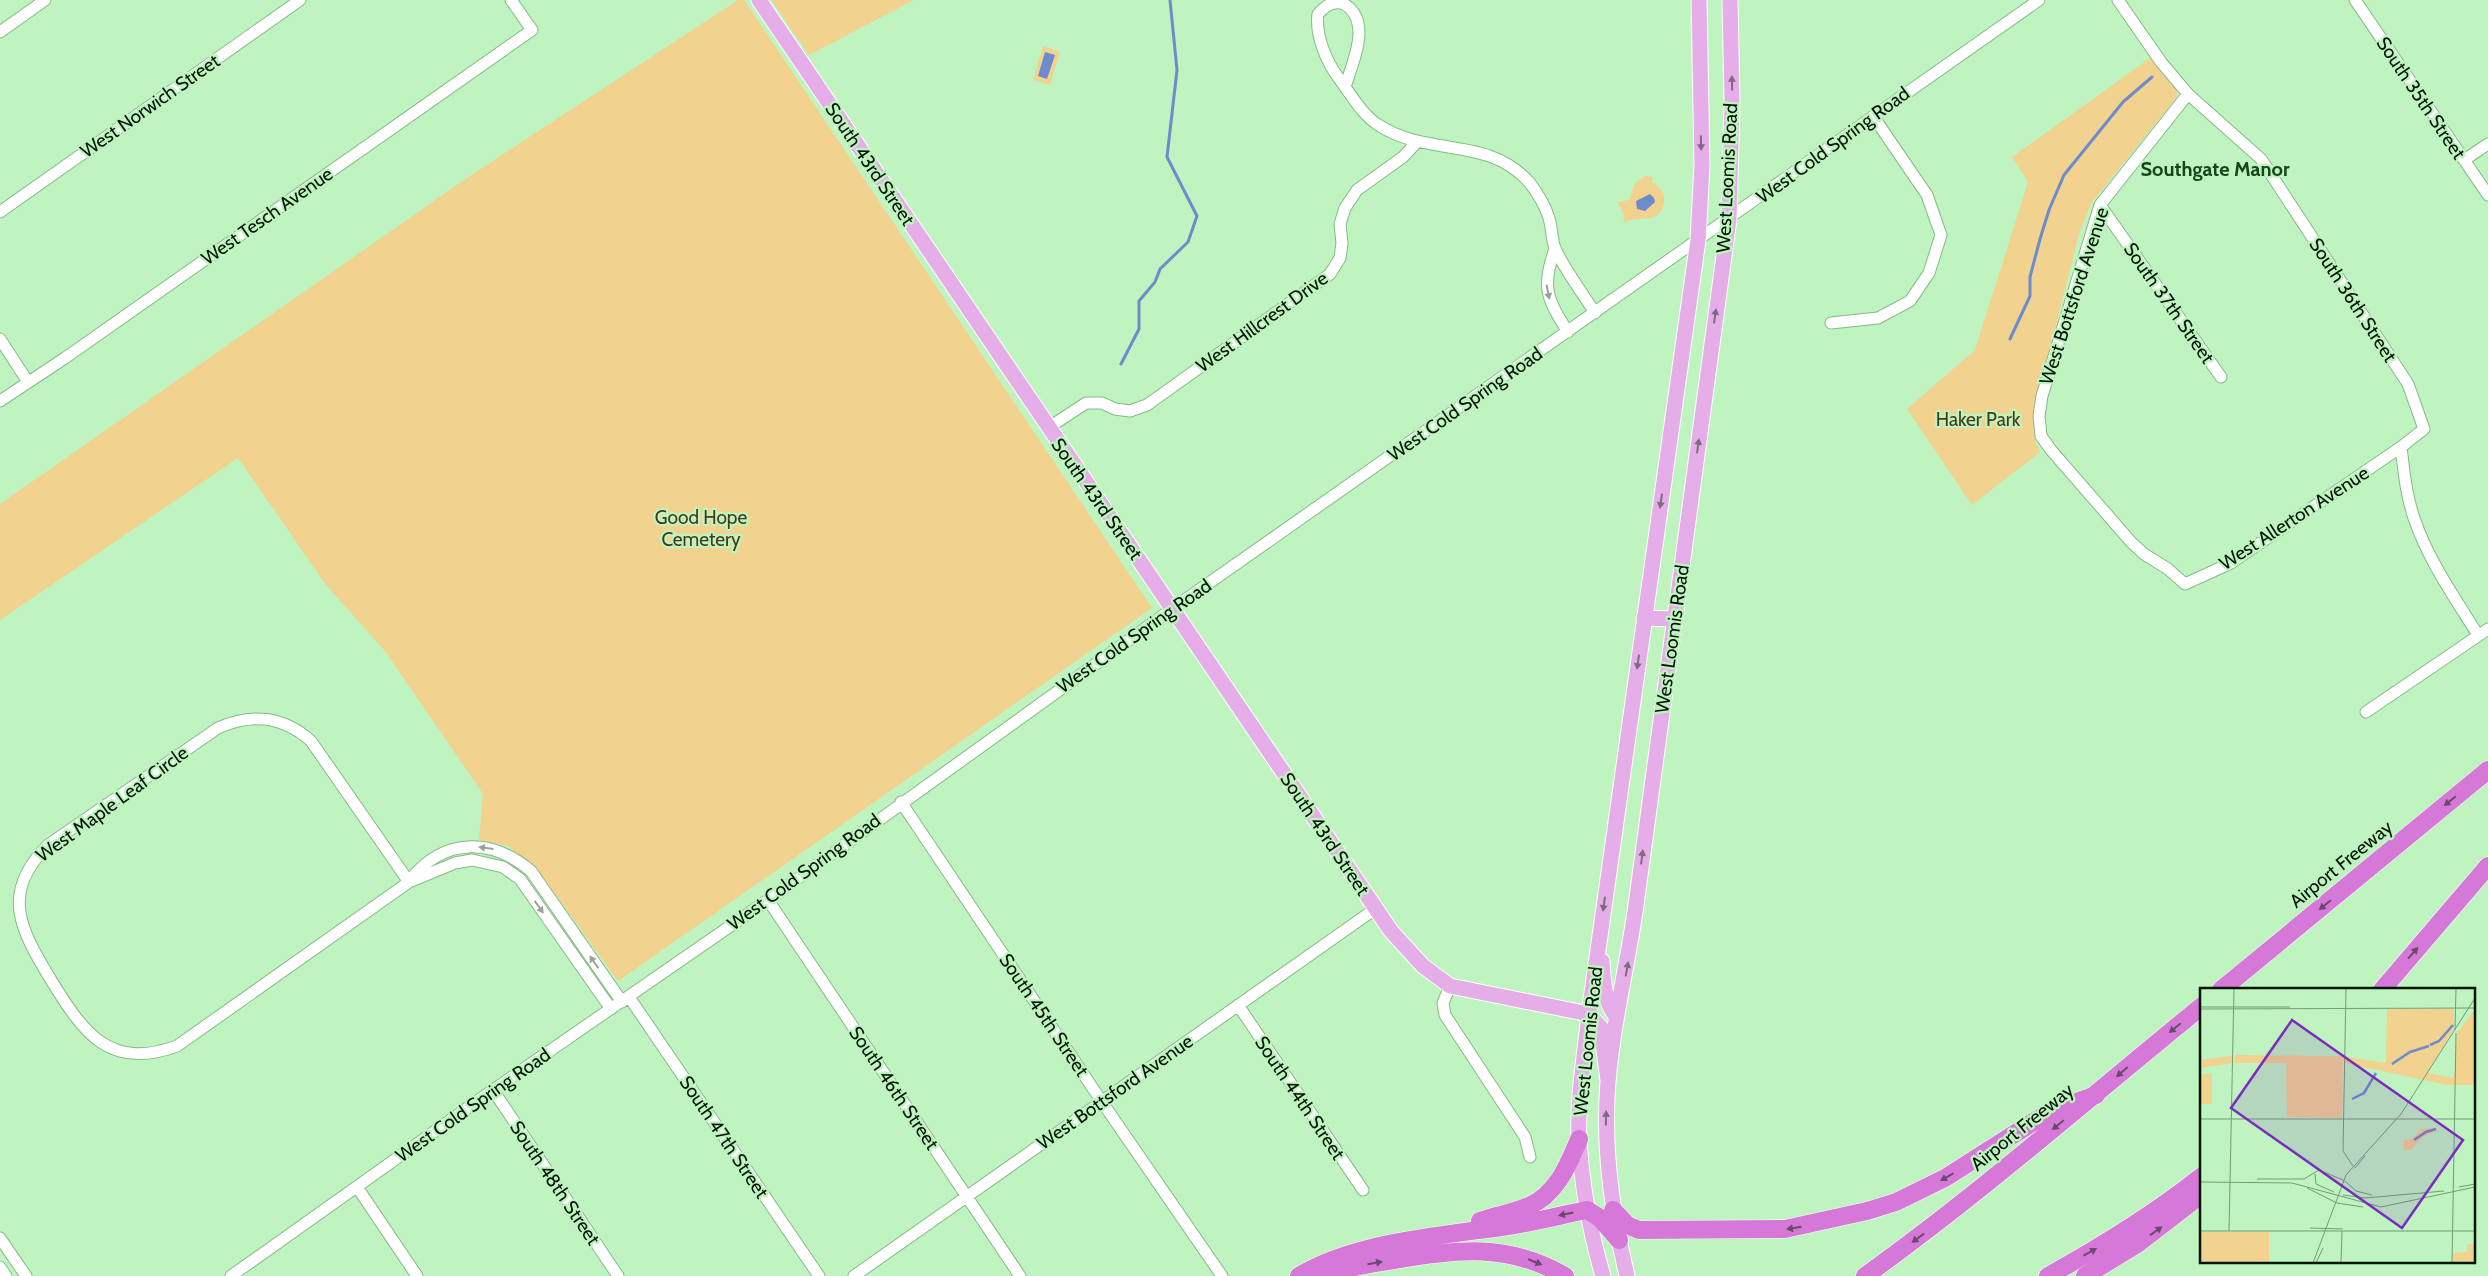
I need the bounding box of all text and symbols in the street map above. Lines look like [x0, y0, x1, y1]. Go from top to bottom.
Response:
street label: South 35th Street [2372, 32, 2471, 164]
street label: West Norwich Street [76, 49, 225, 163]
one-way arrow [1727, 75, 1735, 91]
street label: West Cold Spring Road [1752, 82, 1914, 208]
street label: South 43rd Street [820, 98, 920, 230]
street label: West Loomis Road [1712, 103, 1742, 253]
one-way arrow [1698, 135, 1706, 151]
district label: Southgate Manor [2141, 157, 2290, 181]
street label: West Tesch Avenue [197, 162, 337, 270]
street label: West Bottsford Avenue [2034, 204, 2114, 388]
street label: South 36th Street [2304, 234, 2402, 367]
street label: South 37th Street [2119, 238, 2220, 368]
street label: West Hillcrest Drive [1192, 266, 1332, 377]
one-way arrow [1544, 285, 1552, 301]
one-way arrow [1712, 308, 1720, 324]
street label: West Cold Spring Road [1383, 342, 1547, 466]
park label: Haker Park [1936, 408, 2021, 431]
street label: South 43rd Street [1047, 434, 1148, 565]
one-way arrow [1694, 437, 1702, 453]
street label: West Allerton Avenue [2215, 461, 2373, 575]
one-way arrow [1656, 493, 1664, 509]
park label: Good Hope Cemetery [655, 506, 747, 551]
street label: West Loomis Road [1650, 563, 1694, 715]
street label: West Cold Spring Road [1052, 574, 1216, 698]
one-way arrow [1634, 654, 1642, 670]
street label: West Maple Leaf Circle [31, 741, 193, 867]
street label: South 43rd Street [1275, 768, 1375, 900]
one-way arrow [2444, 796, 2457, 807]
street label: West Cold Spring Road [723, 809, 885, 935]
street label: Airport Freeway [2285, 815, 2397, 913]
one-way arrow [478, 844, 494, 852]
one-way arrow [1638, 849, 1646, 865]
one-way arrow [1600, 896, 1608, 912]
one-way arrow [2319, 899, 2332, 910]
one-way arrow [534, 900, 544, 913]
one-way arrow [2408, 946, 2419, 959]
street label: South 45th Street [994, 949, 1094, 1081]
one-way arrow [589, 955, 599, 968]
one-way arrow [1623, 960, 1631, 976]
street label: West Loomis Road [1569, 965, 1607, 1117]
inset map [2200, 988, 2476, 1264]
street label: South 46th Street [844, 1022, 944, 1155]
one-way arrow [2169, 1022, 2182, 1033]
street label: West Bottsford Avenue [1033, 1029, 1198, 1155]
street label: South 44th Street [1250, 1032, 1350, 1165]
street label: West Cold Spring Road [391, 1043, 555, 1167]
one-way arrow [2116, 1067, 2129, 1078]
street label: South 47th Street [675, 1071, 774, 1203]
street label: Airport Freeway [1966, 1078, 2078, 1176]
one-way arrow [1602, 1110, 1610, 1126]
street label: South 48th Street [505, 1117, 605, 1250]
one-way arrow [2052, 1120, 2065, 1131]
one-way arrow [1940, 1172, 1953, 1181]
one-way arrow [1558, 1210, 1573, 1218]
one-way arrow [1785, 1224, 1801, 1232]
one-way arrow [2149, 1226, 2163, 1236]
one-way arrow [1911, 1233, 1925, 1243]
one-way arrow [2084, 1248, 2097, 1257]
one-way arrow [1528, 1258, 1542, 1266]
one-way arrow [1367, 1259, 1383, 1267]

